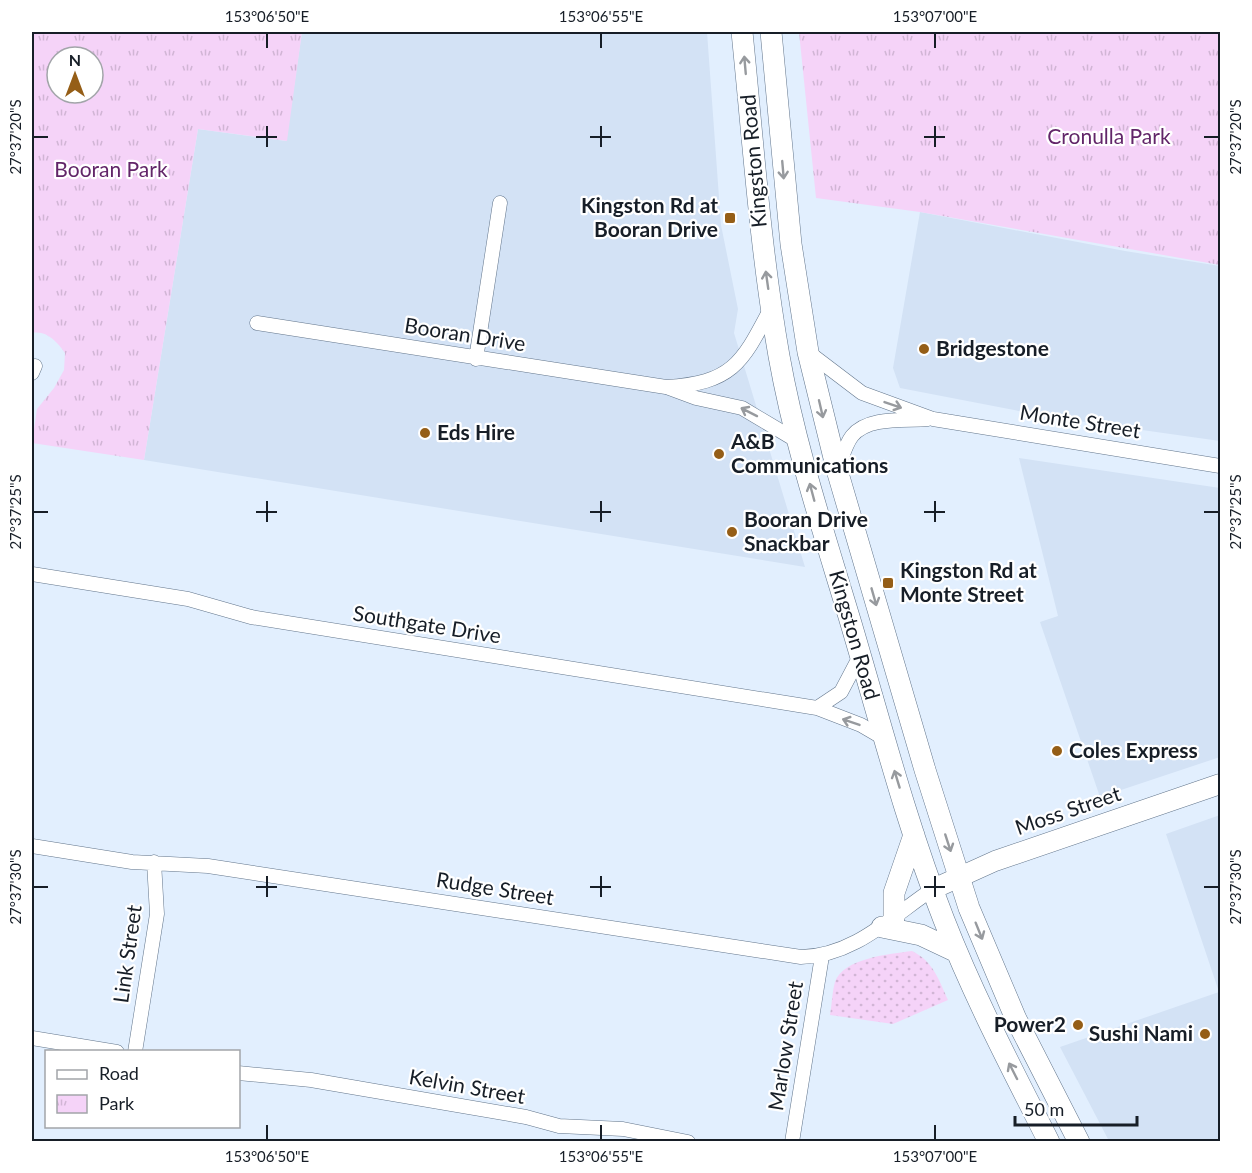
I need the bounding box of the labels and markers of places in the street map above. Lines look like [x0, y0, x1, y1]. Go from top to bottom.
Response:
place label: Kingston Rd at Booran Drive [581, 192, 718, 241]
marker: Kingston Rd at Booran Drive [723, 211, 737, 225]
place label: Bridgestone [936, 335, 1049, 360]
marker: Bridgestone [917, 342, 931, 356]
place label: Eds Hire [437, 419, 515, 444]
marker: Eds Hire [418, 426, 432, 440]
place label: A&B Communications [730, 428, 888, 477]
marker: A&B Communications [712, 447, 726, 461]
place label: Booran Drive Snackbar [744, 506, 868, 555]
marker: Booran Drive Snackbar [725, 525, 739, 539]
place label: Kingston Rd at Monte Street [900, 557, 1037, 606]
marker: Kingston Rd at Monte Street [881, 576, 895, 590]
place label: Coles Express [1069, 737, 1198, 762]
marker: Coles Express [1050, 744, 1064, 758]
place label: Power2 [994, 1011, 1066, 1036]
marker: Power2 [1071, 1018, 1085, 1032]
place label: Sushi Nami [1089, 1020, 1193, 1045]
marker: Sushi Nami [1198, 1027, 1212, 1041]

